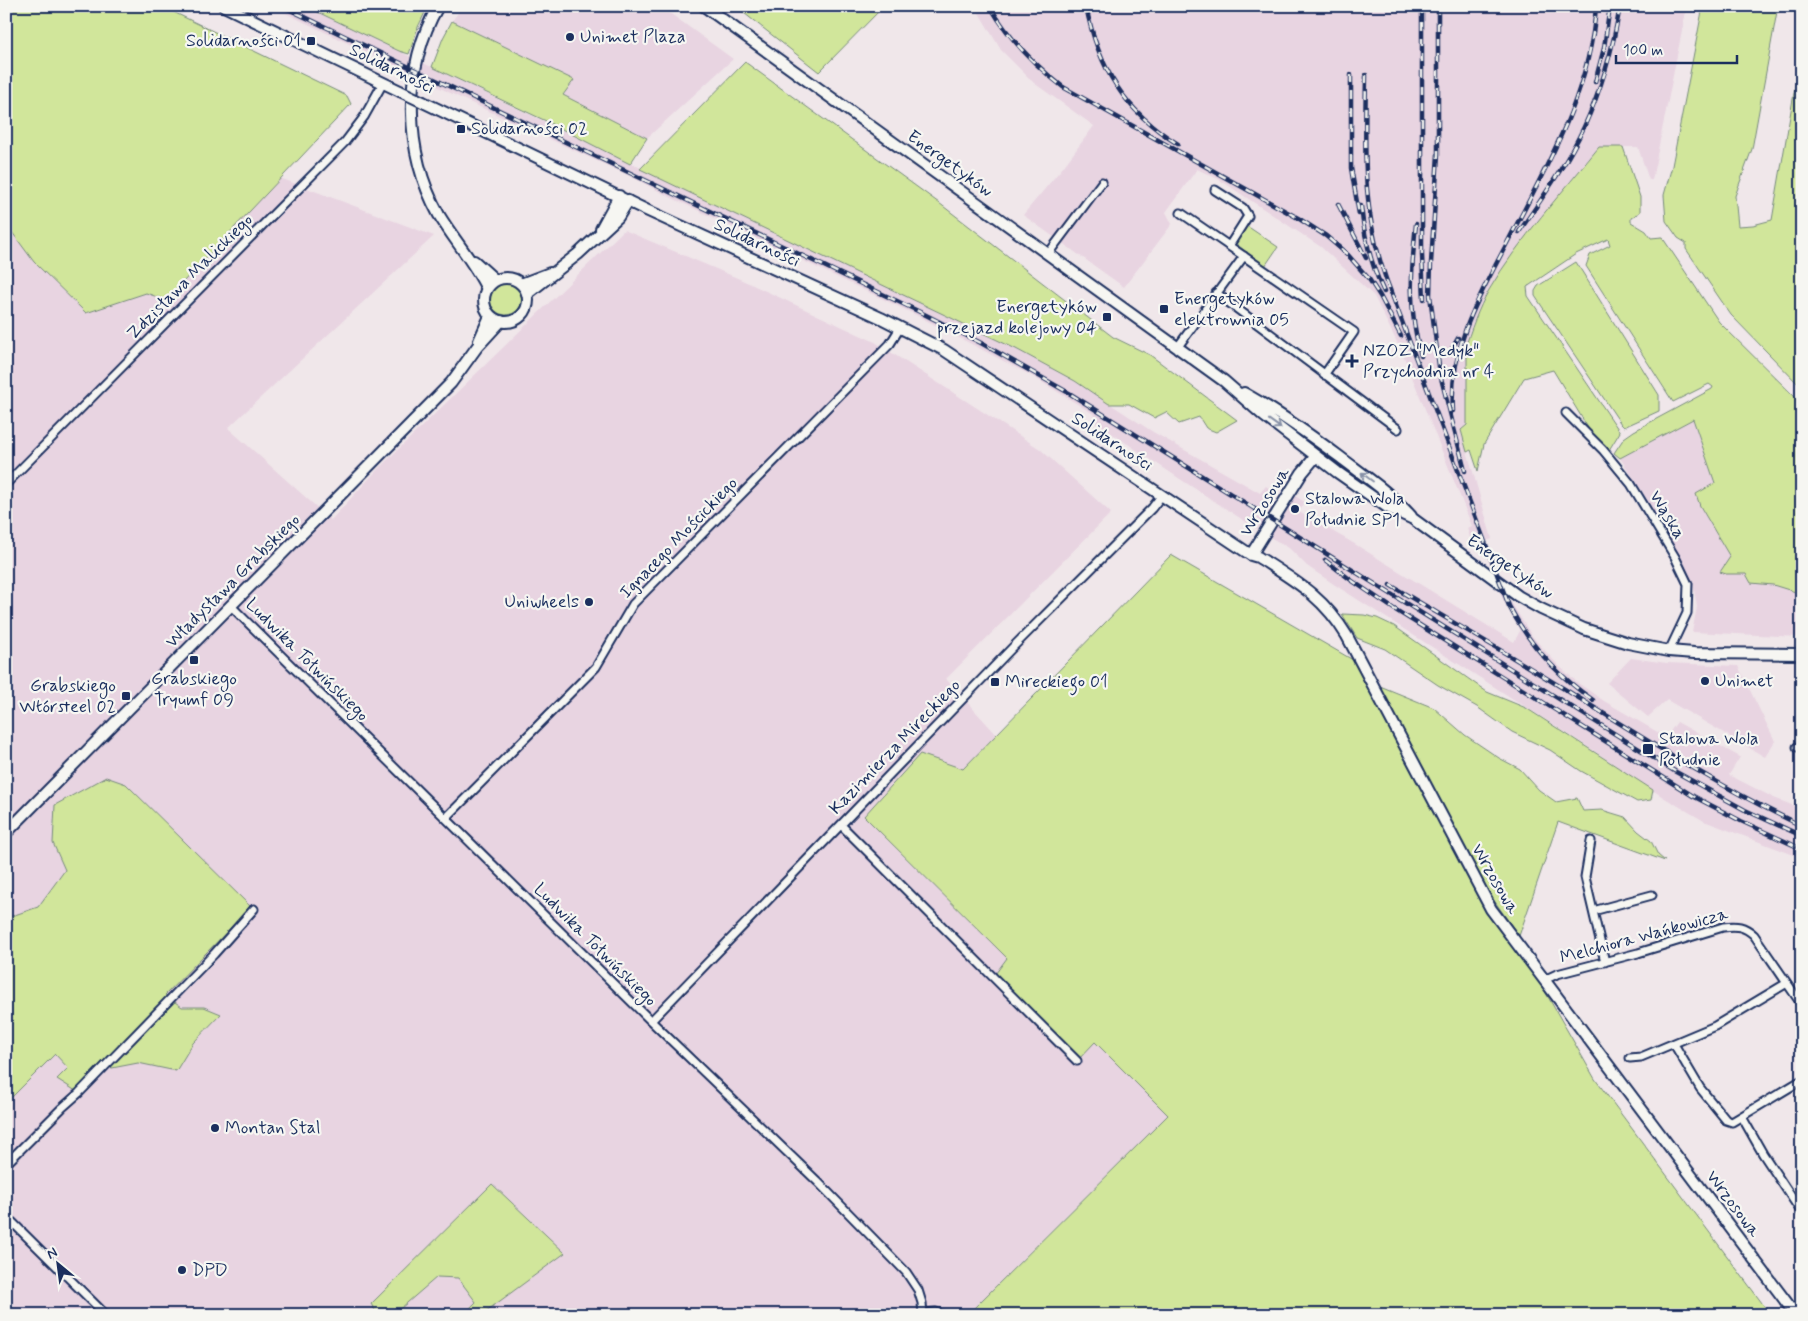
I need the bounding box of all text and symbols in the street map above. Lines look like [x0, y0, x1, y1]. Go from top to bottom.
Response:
place label: Unimet Plaza [580, 25, 686, 49]
place label: Solidarności 01 [186, 29, 301, 53]
marker: Unimet Plaza [564, 31, 576, 43]
scale bar [1616, 32, 1737, 64]
marker: Solidarności 01 [305, 35, 317, 47]
street label: Solidarności [345, 38, 439, 100]
text: 100 m [1623, 41, 1663, 61]
place label: Solidarności 02 [471, 117, 588, 141]
marker: Solidarności 02 [455, 123, 467, 135]
street label: Energetyków [902, 125, 998, 204]
street label: Zdzisława Malickiego [122, 209, 259, 346]
street label: Solidarności [710, 213, 804, 273]
place label: Energetyków elektrownia 05 [1174, 287, 1289, 332]
place label: Energetyków przejazd kolejowy 04 [937, 295, 1097, 340]
marker: Energetyków elektrownia 05 [1158, 303, 1170, 315]
marker: Energetyków przejazd kolejowy 04 [1101, 311, 1113, 323]
place label: NZOZ "Medyk" Przychodnia nr 4 [1363, 339, 1494, 384]
marker: NZOZ "Medyk" Przychodnia nr 4 [1345, 354, 1359, 368]
street label: Solidarności [1067, 407, 1157, 477]
one-way arrow [1268, 419, 1282, 429]
street label: Wrzosowa [1234, 463, 1296, 541]
street label: Ignacego Mościckiego [615, 472, 743, 604]
one-way arrow [1361, 472, 1374, 483]
street label: Wąska [1643, 486, 1691, 544]
place label: Stalowa Wola Południe SP1 [1305, 487, 1405, 532]
marker: Stalowa Wola Południe SP1 [1289, 503, 1301, 515]
street label: Władysława Grabskiego [160, 508, 306, 654]
street label: Energetyków [1461, 529, 1558, 606]
place label: Uniwheels [505, 590, 579, 614]
street label: Ludwika Tołwińskiego [239, 593, 374, 728]
marker: Uniwheels [583, 596, 595, 608]
marker: Grabskiego Tryumf 09 [188, 654, 200, 666]
place label: Grabskiego Tryumf 09 [151, 667, 237, 712]
place label: Unimet [1715, 669, 1773, 693]
place label: Mireckiego 01 [1005, 670, 1108, 696]
place label: Grabskiego Wtórsteel 02 [19, 674, 116, 719]
street label: Kazimierza Mireckiego [824, 674, 966, 820]
marker: Unimet [1699, 675, 1711, 687]
marker: Mireckiego 01 [989, 676, 1001, 688]
marker: Grabskiego Wtórsteel 02 [120, 690, 132, 702]
place label: Stalowa Wola Południe [1659, 727, 1759, 772]
marker: Stalowa Wola Południe [1641, 742, 1655, 756]
street label: Wrzosowa [1465, 839, 1525, 919]
street label: Ludwika Tołwińskiego [527, 878, 662, 1013]
street label: Melchiora Wańkowicza [1557, 902, 1731, 970]
place label: Montan Stal [225, 1116, 321, 1140]
marker: Montan Stal [209, 1122, 221, 1134]
street label: Wrzosowa [1700, 1166, 1766, 1242]
north arrow [32, 1238, 82, 1288]
text: N [44, 1243, 61, 1264]
place label: DPD [192, 1258, 228, 1282]
marker: DPD [176, 1264, 188, 1276]

